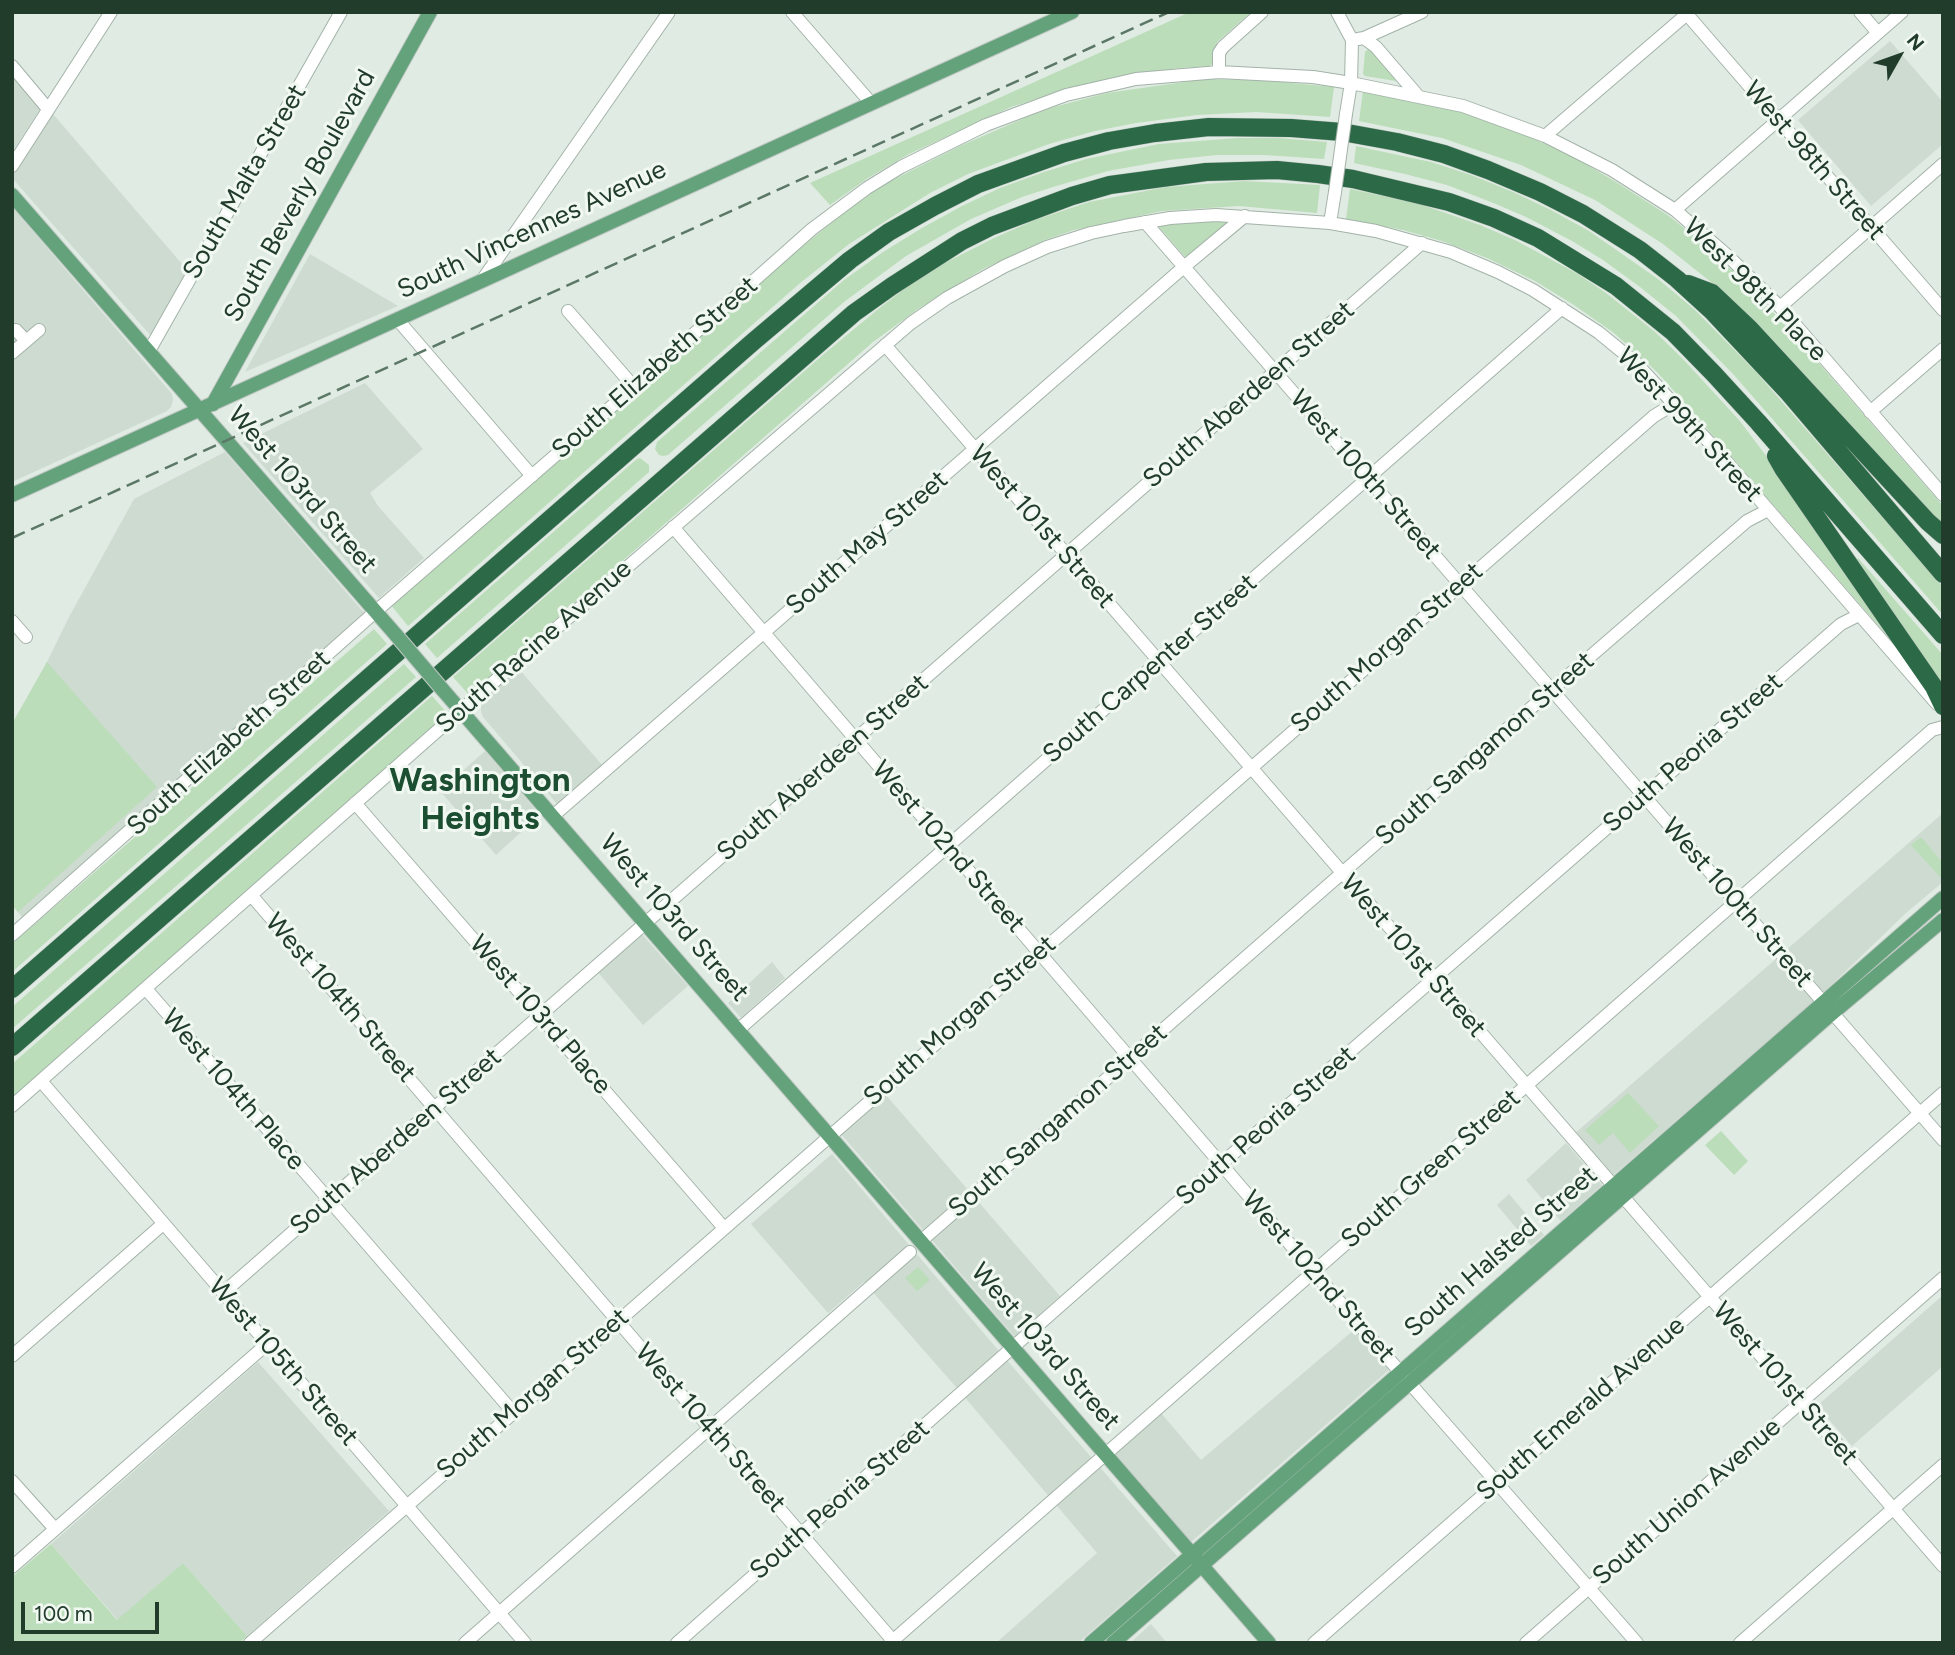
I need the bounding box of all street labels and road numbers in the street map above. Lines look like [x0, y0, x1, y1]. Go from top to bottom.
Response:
street label: South Beverly Boulevard [218, 64, 382, 328]
street label: West 98th Street [1736, 75, 1892, 247]
street label: South Malta Street [177, 79, 313, 285]
street label: South Vincennes Avenue [393, 154, 671, 306]
street label: West 98th Place [1677, 212, 1833, 368]
street label: South Elizabeth Street [546, 270, 764, 466]
street label: South Aberdeen Street [1137, 295, 1361, 495]
street label: West 99th Street [1610, 341, 1768, 509]
street label: West 100th Street [1283, 384, 1447, 566]
street label: West 103rd Street [221, 400, 383, 580]
street label: West 101st Street [963, 439, 1121, 615]
street label: South May Street [780, 464, 954, 622]
street label: South Racine Avenue [430, 554, 638, 740]
street label: South Morgan Street [1285, 556, 1489, 740]
street label: South Carpenter Street [1037, 568, 1263, 770]
street label: South Elizabeth Street [121, 644, 337, 842]
street label: South Sangamon Street [1369, 646, 1601, 852]
street label: South Peoria Street [1597, 667, 1789, 839]
street label: South Aberdeen Street [711, 668, 935, 868]
street label: West 102nd Street [865, 755, 1031, 939]
street label: West 100th Street [1655, 812, 1819, 994]
street label: West 103rd Street [593, 828, 755, 1008]
street label: West 101st Street [1334, 868, 1492, 1044]
street label: West 104th Street [258, 907, 422, 1089]
street label: West 103rd Place [462, 929, 618, 1101]
street label: South Morgan Street [858, 929, 1062, 1113]
street label: West 104th Place [155, 1003, 311, 1177]
street label: South Sangamon Street [942, 1018, 1174, 1224]
street label: South Peoria Street [1170, 1040, 1362, 1212]
street label: South Aberdeen Street [284, 1042, 508, 1242]
street label: South Green Street [1335, 1083, 1527, 1255]
street label: South Halsted Street [1398, 1160, 1604, 1344]
street label: West 102nd Street [1235, 1185, 1401, 1369]
street label: West 103rd Street [964, 1257, 1126, 1437]
street label: West 105th Street [202, 1272, 364, 1452]
street label: West 101st Street [1706, 1296, 1864, 1472]
street label: South Morgan Street [431, 1302, 635, 1486]
street label: South Emerald Avenue [1471, 1310, 1691, 1508]
street label: West 104th Street [628, 1337, 792, 1519]
street label: South Union Avenue [1587, 1412, 1787, 1592]
street label: South Peoria Street [744, 1414, 936, 1586]

